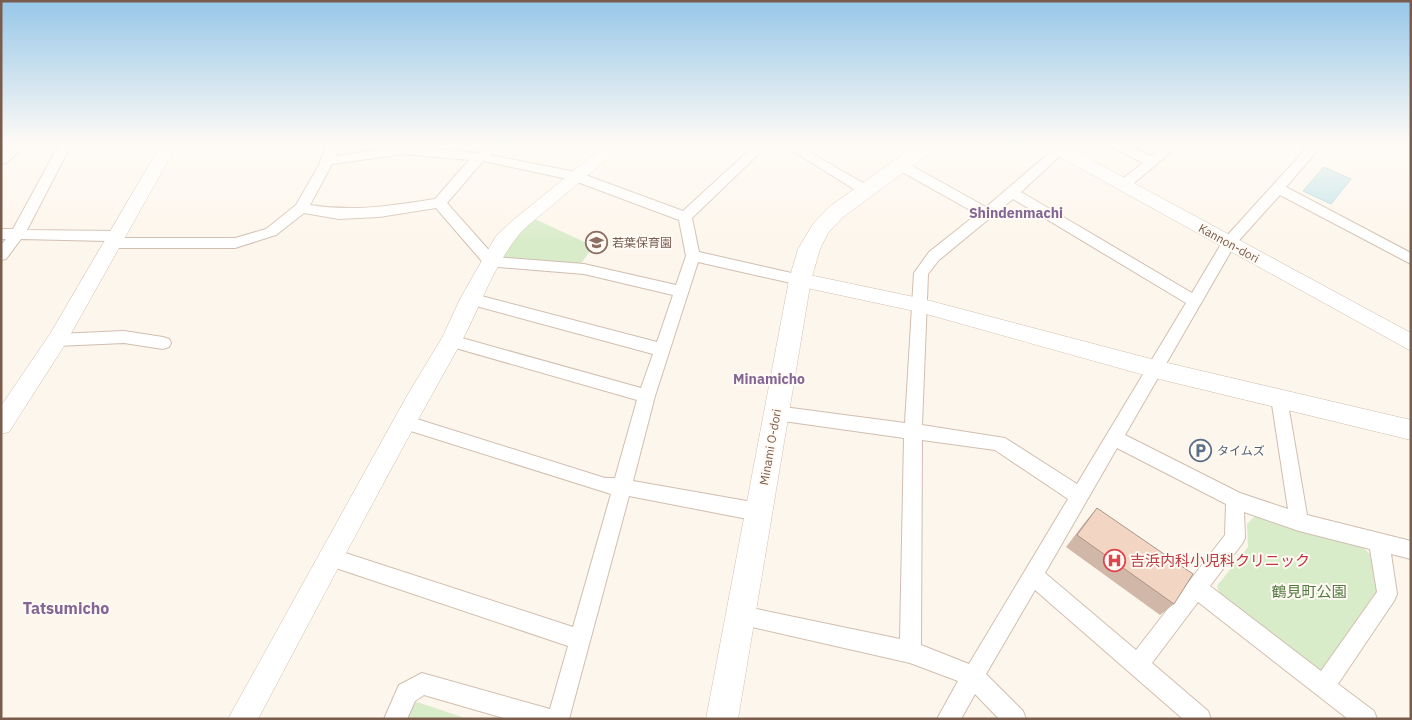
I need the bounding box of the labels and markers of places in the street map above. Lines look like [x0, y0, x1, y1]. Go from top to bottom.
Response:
school or university icon: 若葉保育園 [584, 230, 608, 254]
place label: 若葉保育園 [612, 235, 672, 250]
parking icon: タイムズ [1189, 438, 1213, 462]
place label: タイムズ [1217, 443, 1265, 458]
hospital icon: 吉浜内科小児科クリニック [1102, 548, 1126, 572]
place label: 吉浜内科小児科クリニック [1130, 551, 1310, 570]

